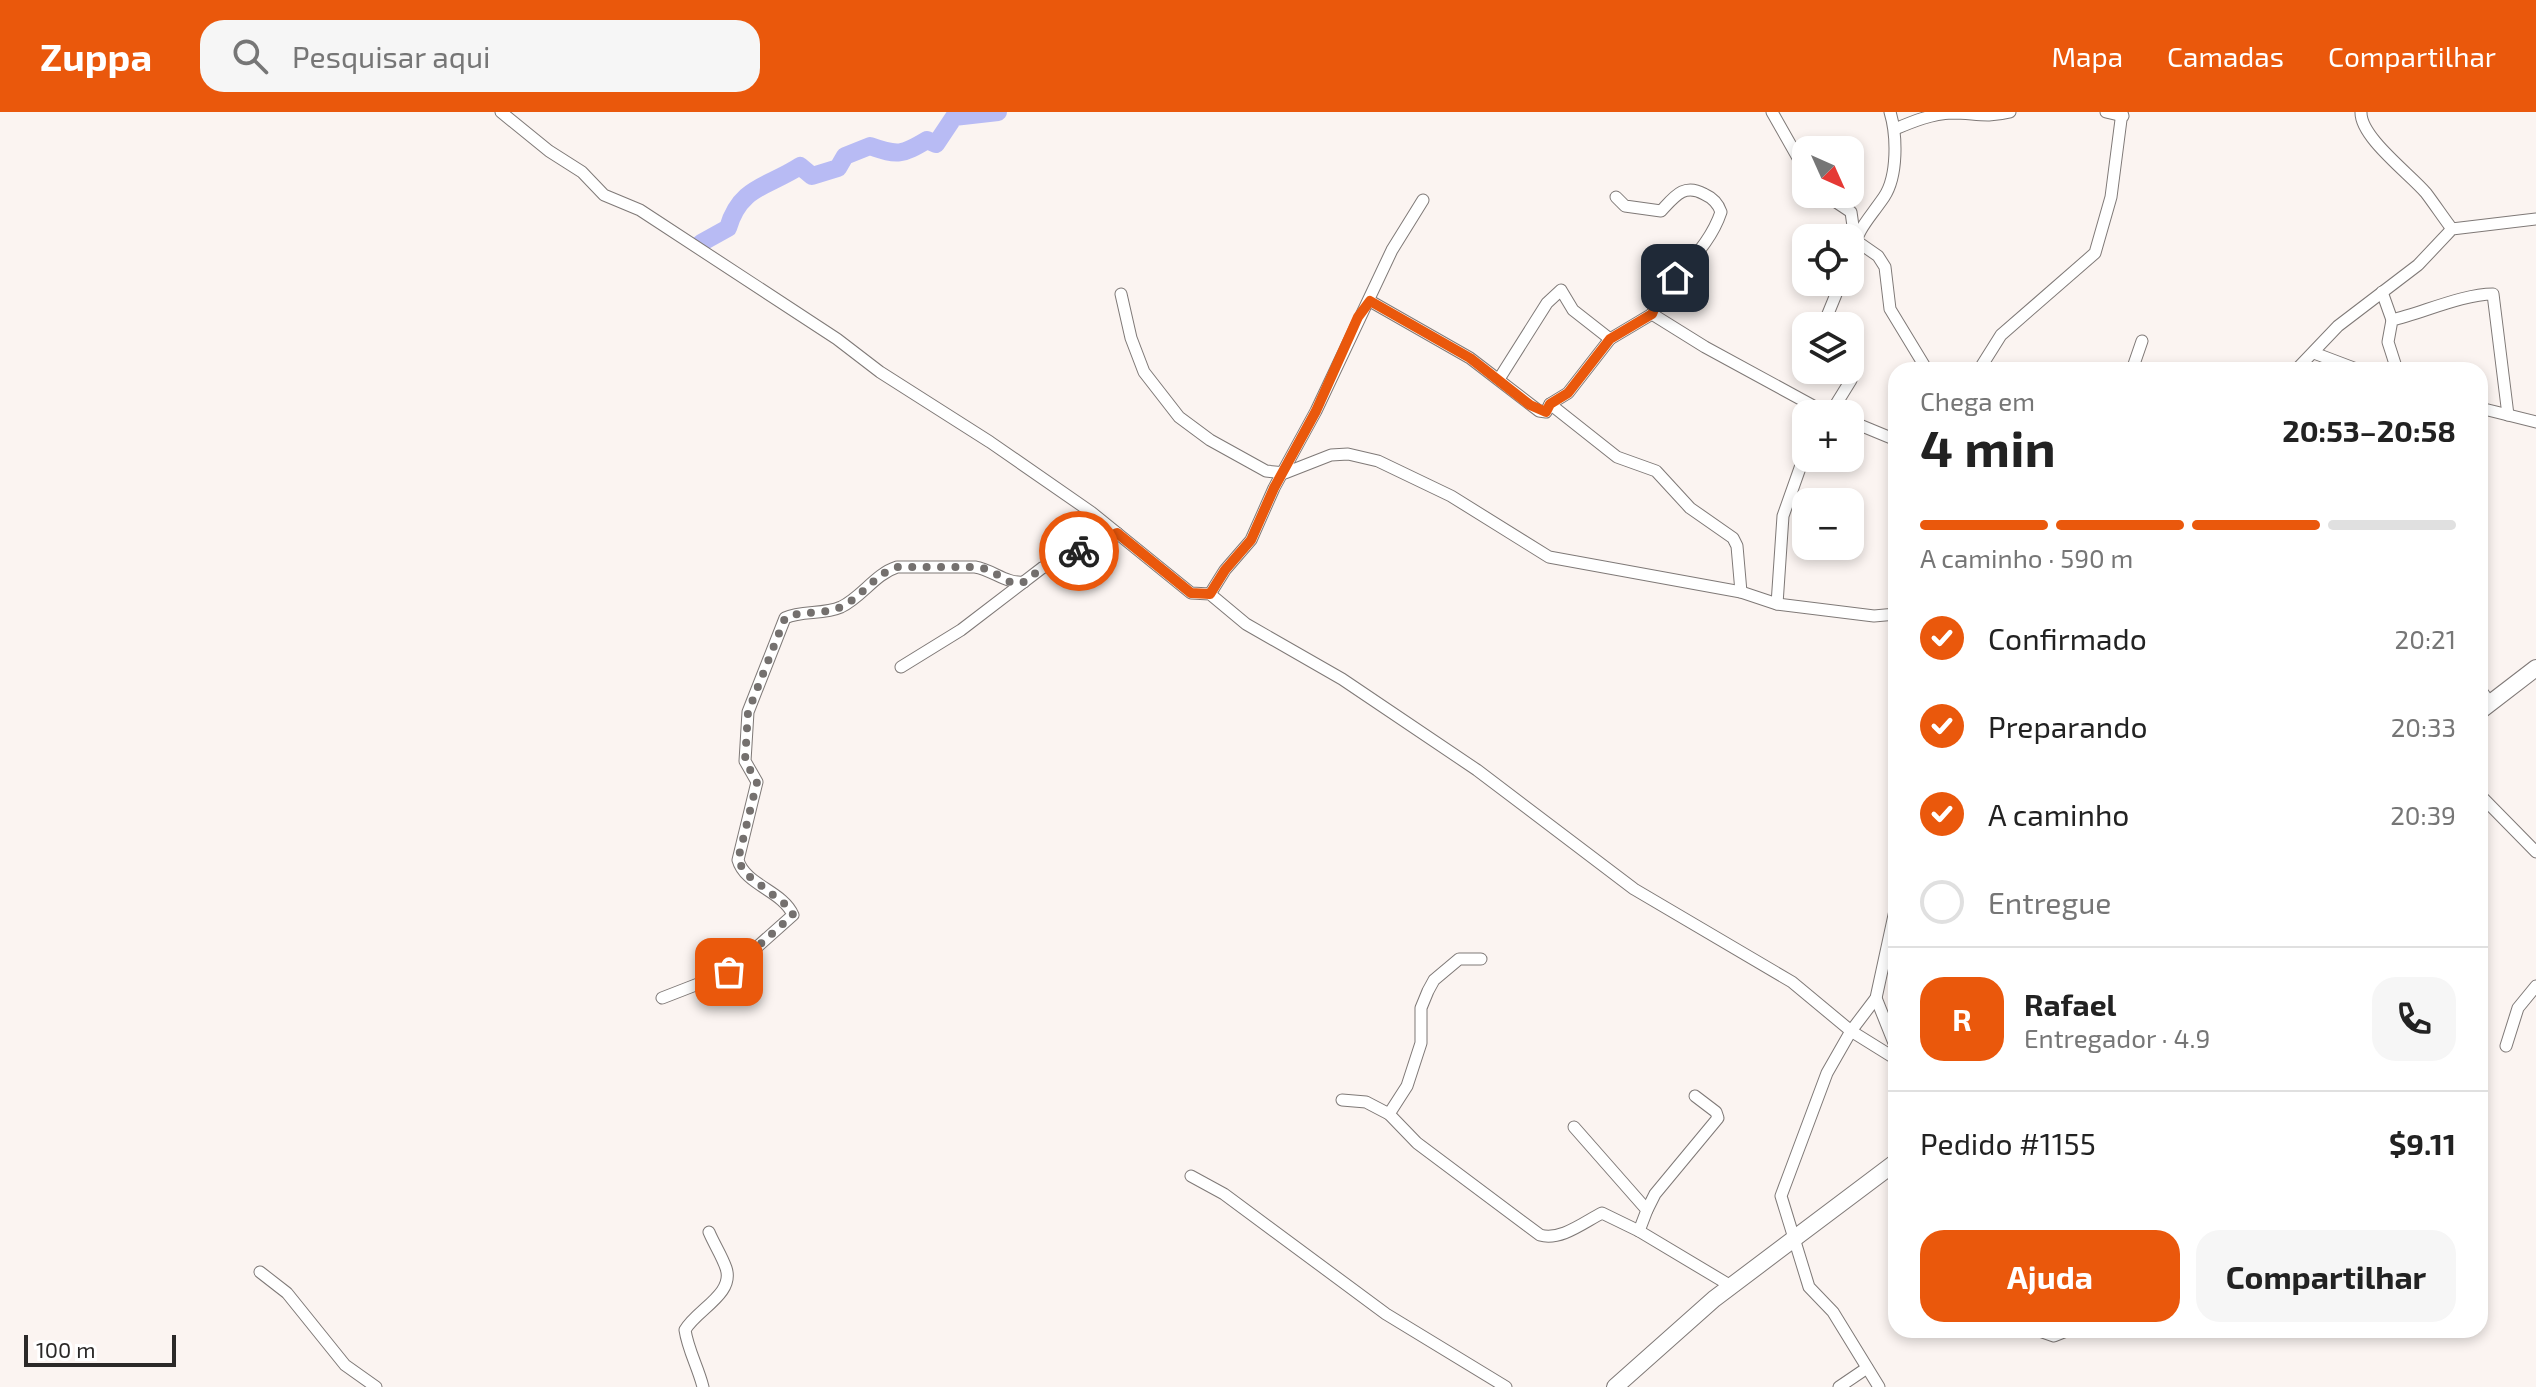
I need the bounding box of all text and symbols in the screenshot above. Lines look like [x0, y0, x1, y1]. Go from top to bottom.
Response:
search box [200, 20, 760, 92]
text: Zuppa [40, 33, 152, 79]
icon: search [228, 34, 272, 78]
text: Pesquisar aqui [292, 38, 490, 74]
text: Mapa [2052, 39, 2123, 73]
text: Camadas [2167, 39, 2284, 73]
text: Compartilhar [2328, 39, 2496, 73]
north arrow [1792, 136, 1864, 208]
map controls [1792, 136, 1864, 560]
button: locate [1792, 224, 1864, 296]
pin [1641, 244, 1709, 312]
icon: home [1653, 256, 1697, 300]
button: layers [1792, 312, 1864, 384]
text: Chega em [1920, 385, 2035, 416]
button: + [1792, 400, 1864, 472]
text: 20:53–20:58 [2282, 412, 2456, 448]
text: 4 min [1920, 415, 2056, 477]
button: − [1792, 488, 1864, 560]
courier [1039, 511, 1119, 591]
icon: bike [1057, 529, 1101, 573]
text: A caminho · 590 m [1920, 542, 2133, 573]
icon: check [1920, 616, 1964, 660]
text: Confirmado [1988, 620, 2147, 656]
text: 20:21 [2395, 623, 2456, 654]
icon: check [1920, 704, 1964, 748]
text: Preparando [1988, 708, 2147, 744]
text: 20:33 [2391, 711, 2456, 742]
icon: check [1920, 792, 1964, 836]
text: A caminho [1988, 796, 2129, 832]
text: 20:39 [2390, 799, 2456, 830]
text: Entregue [1988, 884, 2111, 920]
pin [695, 938, 763, 1006]
icon: bag [707, 950, 751, 994]
button: phone [2372, 977, 2456, 1061]
text: Rafael [2024, 986, 2116, 1022]
text: R [1952, 1001, 1972, 1037]
text: Entregador · 4.9 [2024, 1022, 2210, 1053]
text: Pedido #1155 [1920, 1125, 2096, 1161]
text: $9.11 [2389, 1125, 2456, 1161]
button: Ajuda [1920, 1230, 2180, 1322]
button: Compartilhar [2196, 1230, 2456, 1322]
scale bar [24, 1331, 176, 1367]
text: 100 m [36, 1336, 95, 1362]

